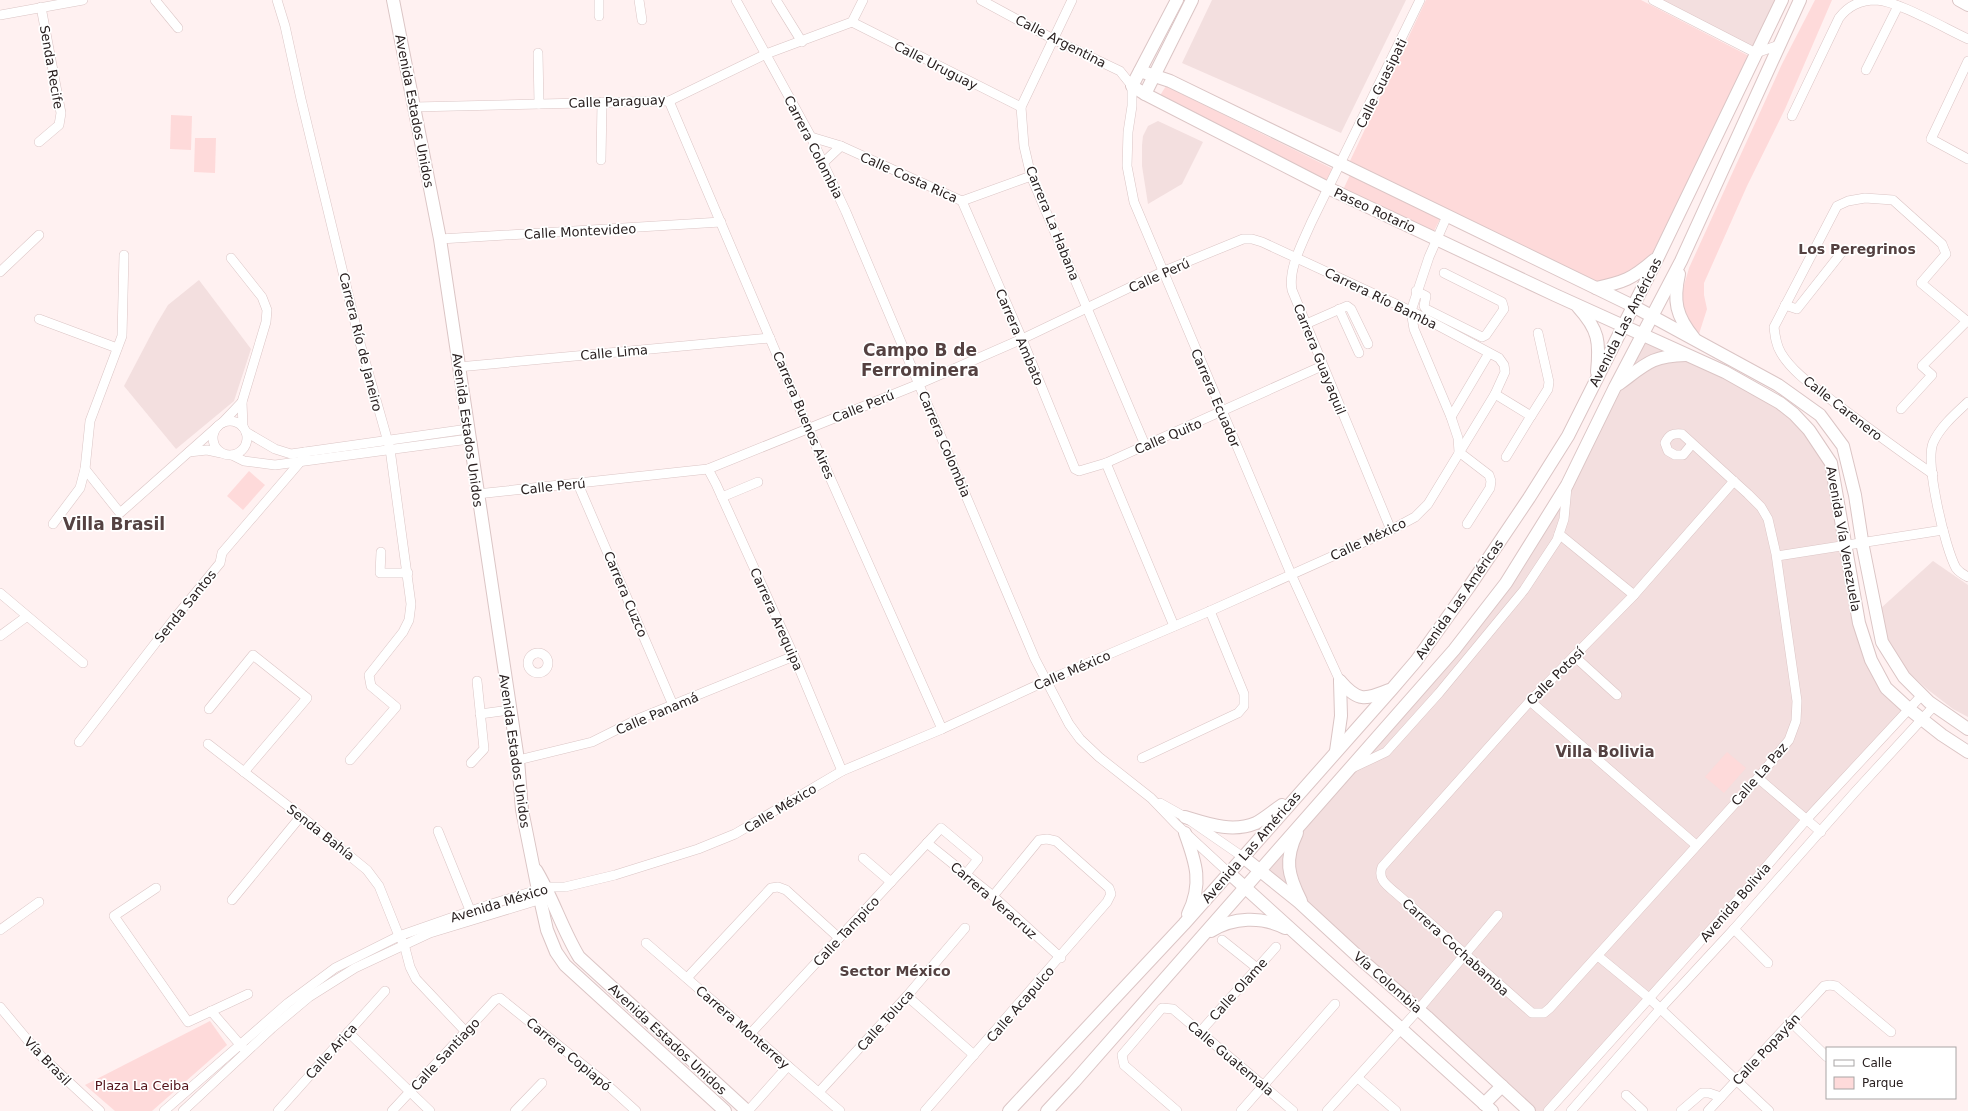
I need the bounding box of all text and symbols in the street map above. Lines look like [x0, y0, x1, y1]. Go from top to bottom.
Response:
street label: Calle Argentina [1013, 12, 1109, 71]
street label: Senda Recife [37, 24, 66, 110]
street label: Avenida Estados Unidos [392, 33, 437, 189]
street label: Calle Guasipati [1353, 36, 1410, 131]
street label: Calle Uruguay [892, 38, 980, 93]
street label: Calle Paraguay [568, 92, 666, 111]
street label: Carrera Colombia [781, 93, 846, 201]
street label: Calle Costa Rica [858, 149, 960, 206]
street label: Carrera La Habana [1023, 164, 1082, 283]
street label: Paseo Rotario [1332, 185, 1418, 236]
street label: Calle Montevideo [523, 221, 637, 242]
district label: Los Peregrinos [1798, 241, 1916, 257]
street label: Calle Perú [1126, 255, 1192, 296]
street label: Avenida Las Américas [1586, 255, 1665, 389]
street label: Carrera Río Bamba [1322, 265, 1439, 332]
street label: Carrera Río de Janeiro [336, 271, 385, 413]
street label: Carrera Ambato [992, 287, 1047, 388]
street label: Carrera Guayaquil [1290, 302, 1349, 417]
district label: Campo B de Ferrominera [861, 340, 979, 380]
street label: Calle Lima [580, 342, 649, 363]
street label: Carrera Ecuador [1188, 347, 1243, 450]
street label: Carrera Buenos Aires [770, 349, 837, 482]
street label: Avenida Estados Unidos [449, 352, 486, 508]
street label: Calle Carenero [1800, 373, 1885, 444]
street label: Calle Perú [830, 387, 896, 426]
street label: Carrera Colombia [915, 389, 974, 499]
street label: Calle Quito [1132, 416, 1204, 457]
street label: Avenida Vía Venezuela [1823, 465, 1864, 613]
street label: Calle Perú [520, 476, 586, 497]
district label: Villa Brasil [63, 514, 165, 534]
street label: Calle México [1328, 515, 1408, 564]
street label: Avenida Las Américas [1412, 536, 1507, 662]
street label: Carrera Cuzco [601, 549, 650, 639]
street label: Carrera Arequipa [747, 565, 806, 673]
street label: Senda Santos [152, 567, 219, 646]
street label: Calle Potosí [1523, 644, 1588, 708]
street label: Calle México [1032, 648, 1113, 693]
street label: Avenida Estados Unidos [496, 673, 533, 829]
street label: Calle Panamá [614, 689, 701, 738]
street label: Calle La Paz [1728, 740, 1791, 809]
district label: Villa Bolivia [1555, 743, 1655, 761]
street label: Calle México [741, 781, 819, 836]
street label: Avenida Las Américas [1199, 788, 1304, 906]
street label: Senda Bahía [284, 801, 357, 863]
street label: Carrera Veracruz [947, 859, 1040, 942]
street label: Avenida Bolivia [1697, 860, 1774, 945]
street label: Avenida México [448, 881, 550, 925]
street label: Calle Tampico [810, 893, 882, 969]
street label: Carrera Cochabamba [1399, 896, 1512, 999]
street label: Vía Colombia [1350, 949, 1425, 1016]
street label: Calle Olame [1206, 955, 1270, 1024]
district label: Sector México [839, 963, 951, 979]
street label: Calle Acapulco [983, 963, 1057, 1045]
street label: Avenida Estados Unidos [606, 981, 730, 1098]
street label: Carrera Monterrey [693, 983, 793, 1072]
street label: Calle Toluca [854, 987, 917, 1054]
street label: Calle Popayán [1730, 1011, 1803, 1088]
street label: Calle Santiago [408, 1015, 483, 1094]
street label: Carrera Copiapó [523, 1015, 614, 1094]
street label: Calle Guatemala [1184, 1018, 1277, 1099]
street label: Calle Arica [303, 1021, 360, 1082]
street label: Vía Brasil [21, 1034, 74, 1088]
legend [1826, 1047, 1956, 1099]
text: Calle [1862, 1056, 1892, 1070]
text: Parque [1862, 1076, 1903, 1090]
park label: Plaza La Ceiba [95, 1078, 189, 1093]

